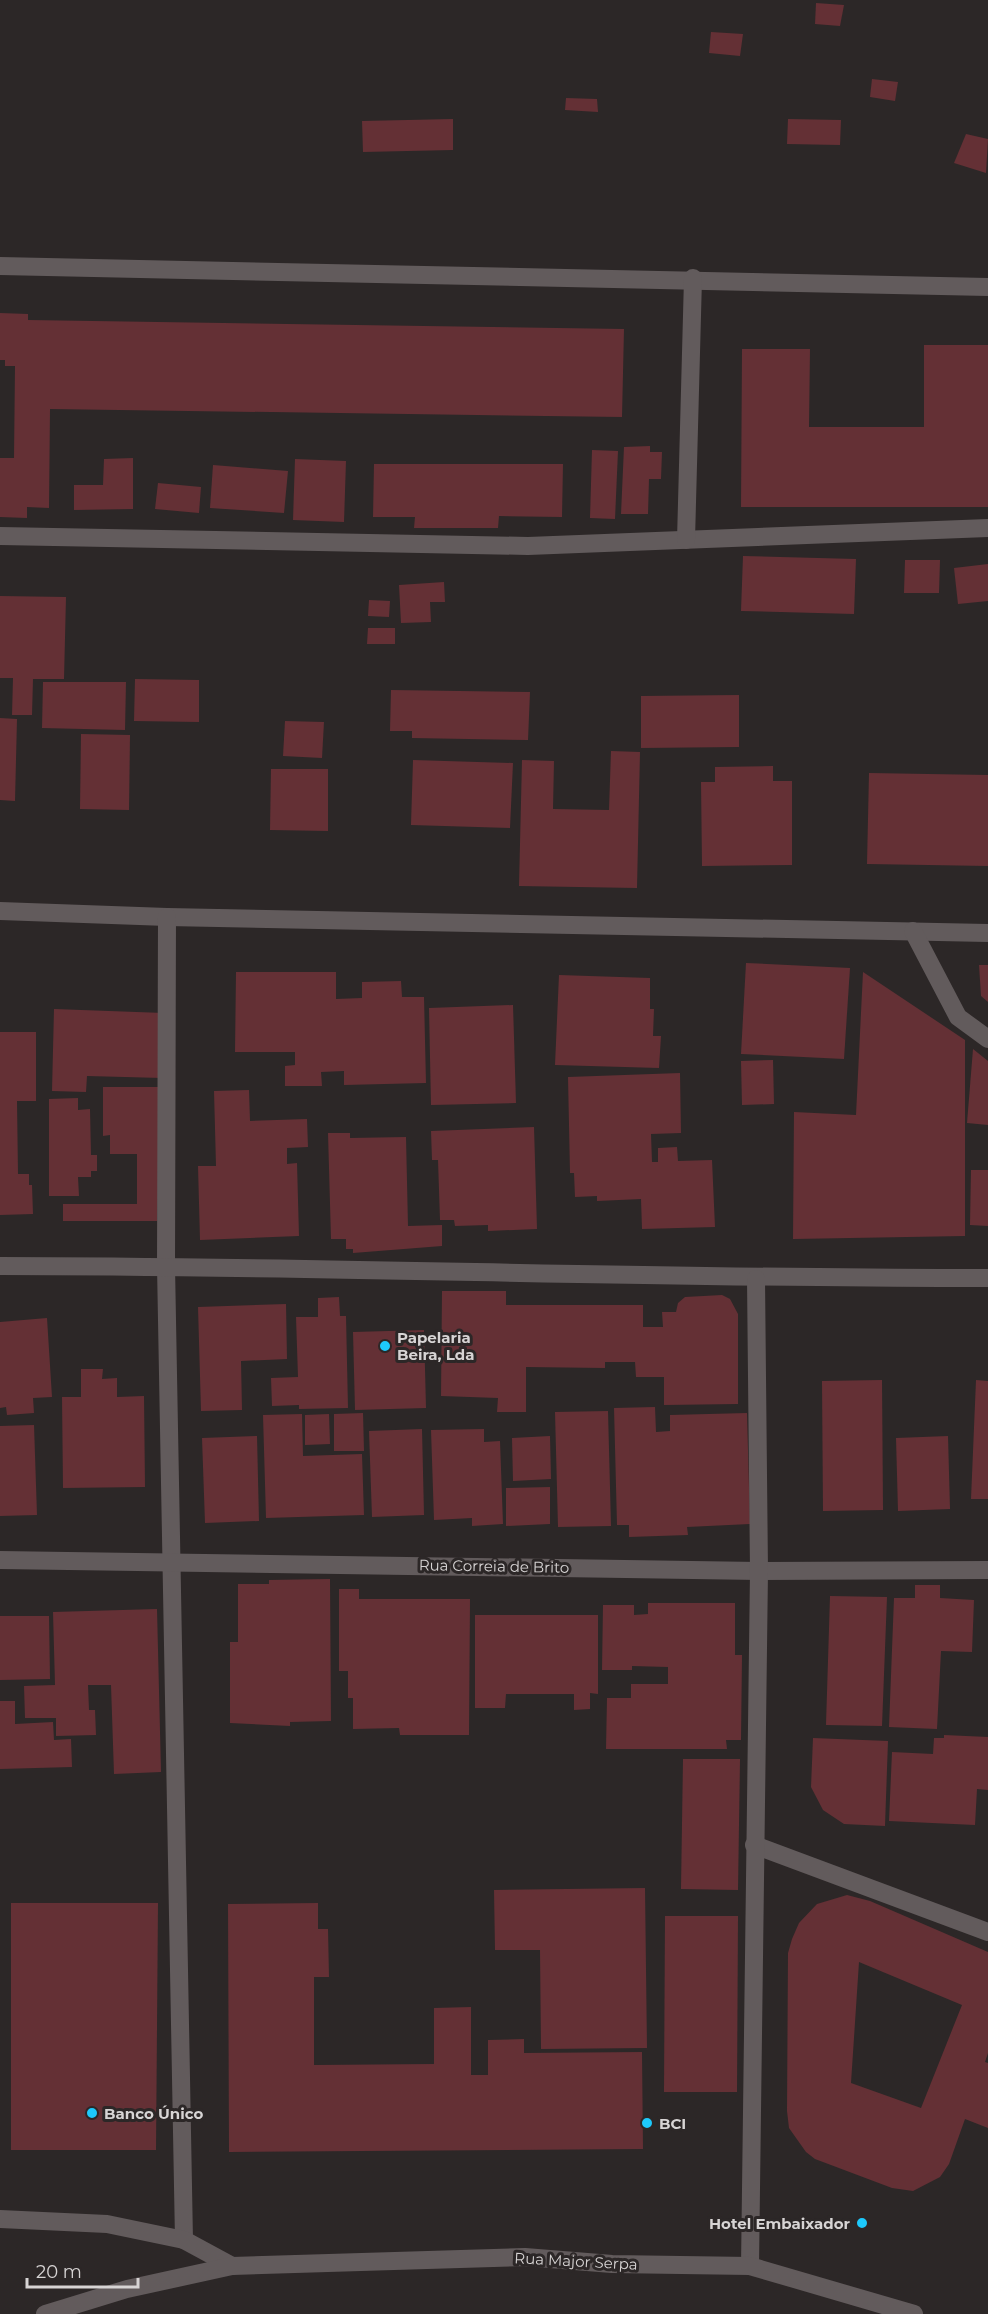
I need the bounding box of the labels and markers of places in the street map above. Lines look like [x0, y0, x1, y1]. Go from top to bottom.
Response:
place label: Papelaria Beira, Lda [397, 1328, 474, 1364]
marker: Papelaria Beira, Lda [378, 1339, 392, 1353]
place label: Banco Único [104, 2104, 203, 2123]
marker: Banco Único [85, 2106, 99, 2120]
place label: BCI [659, 2114, 686, 2133]
marker: BCI [640, 2116, 654, 2130]
place label: Hotel Embaixador [709, 2214, 851, 2233]
marker: Hotel Embaixador [855, 2216, 869, 2230]

